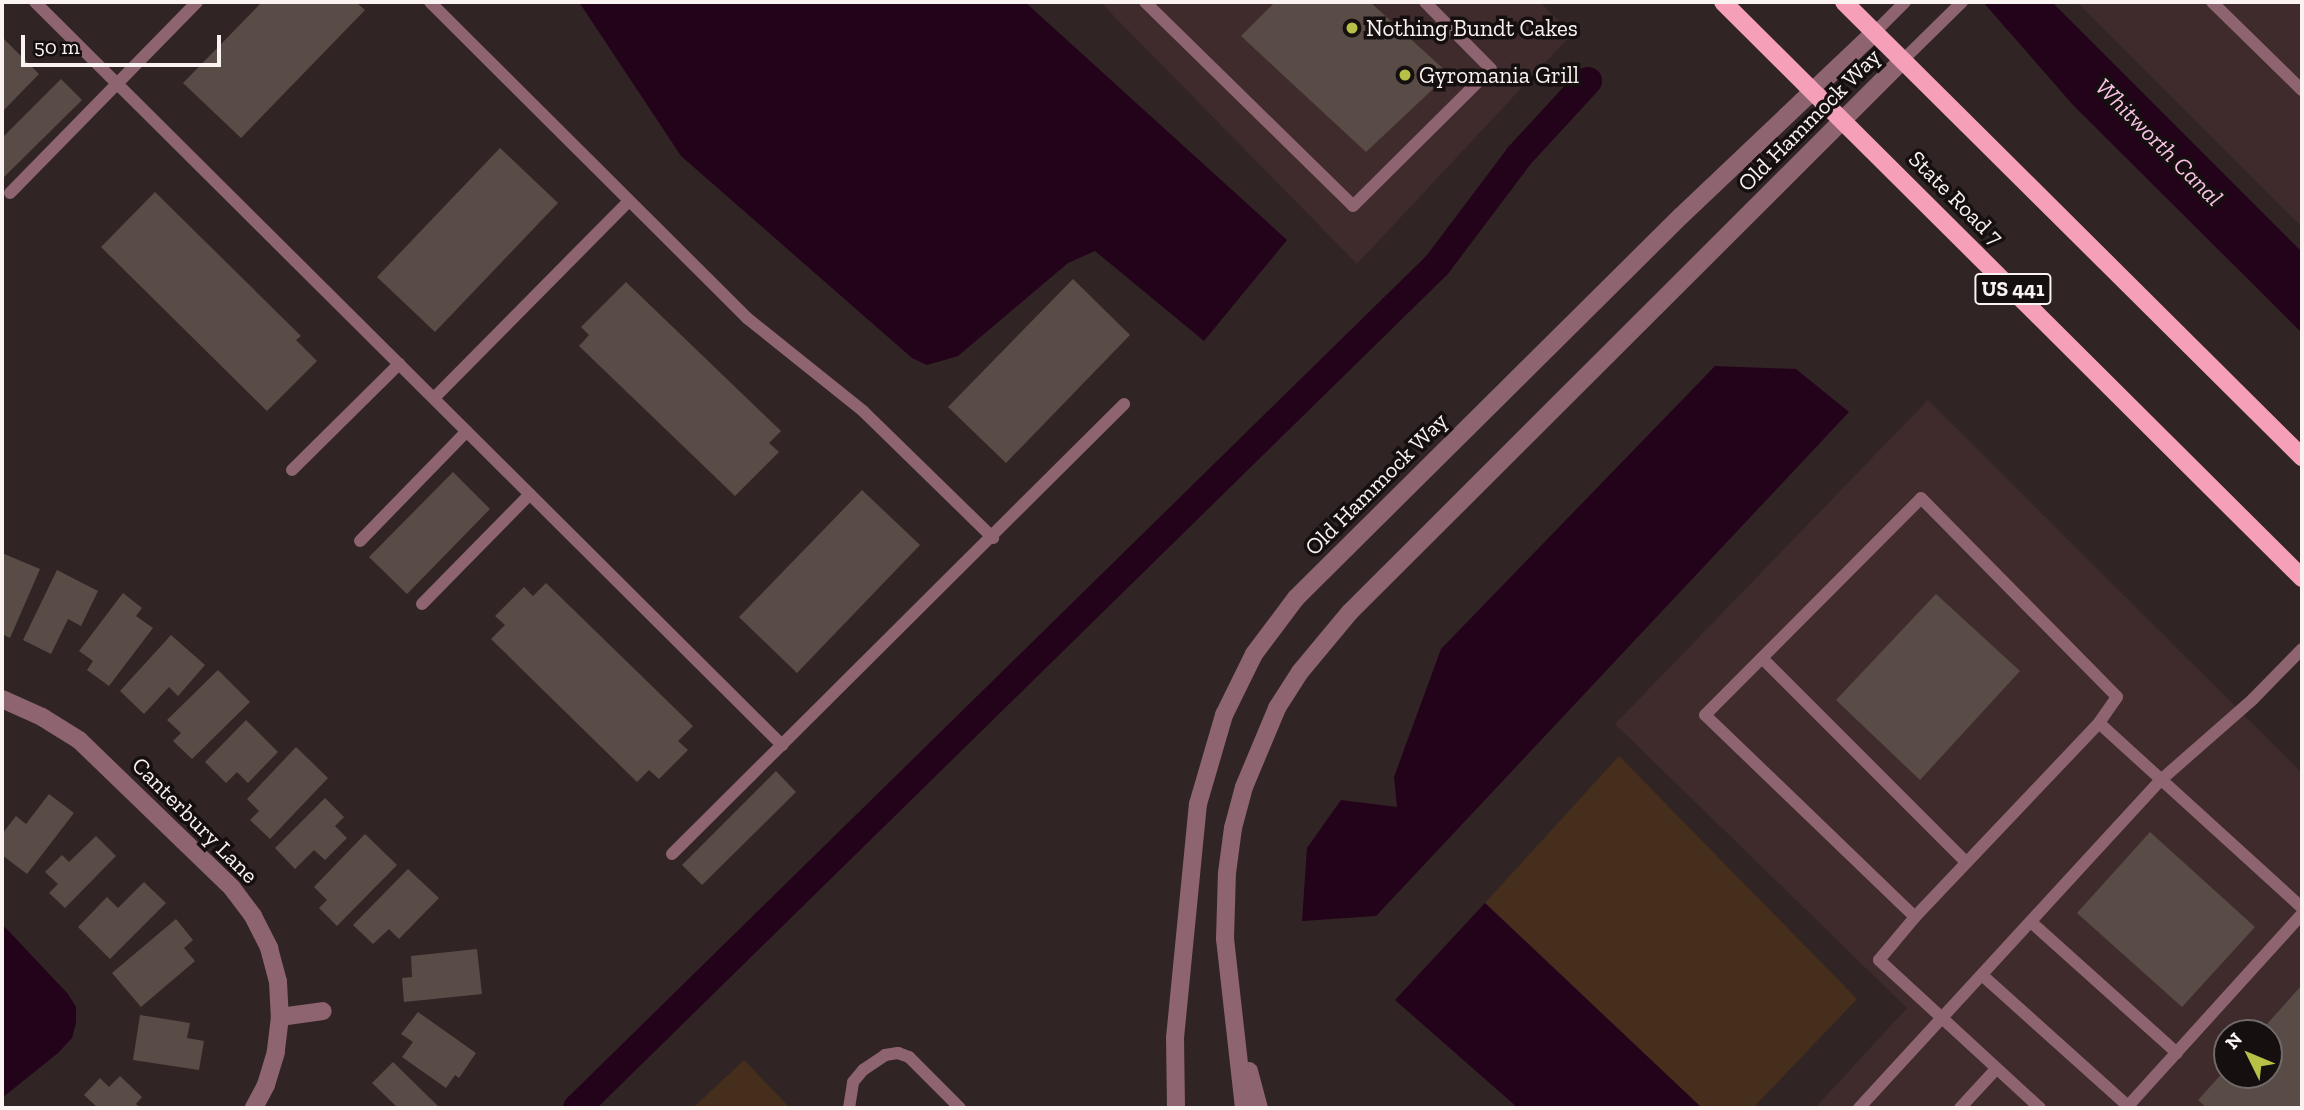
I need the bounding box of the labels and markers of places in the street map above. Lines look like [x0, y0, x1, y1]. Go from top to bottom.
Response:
place label: Nothing Bundt Cakes [1366, 14, 1578, 42]
marker: Nothing Bundt Cakes [1344, 20, 1360, 36]
place label: Gyromania Grill [1419, 61, 1579, 89]
marker: Gyromania Grill [1397, 67, 1413, 83]

